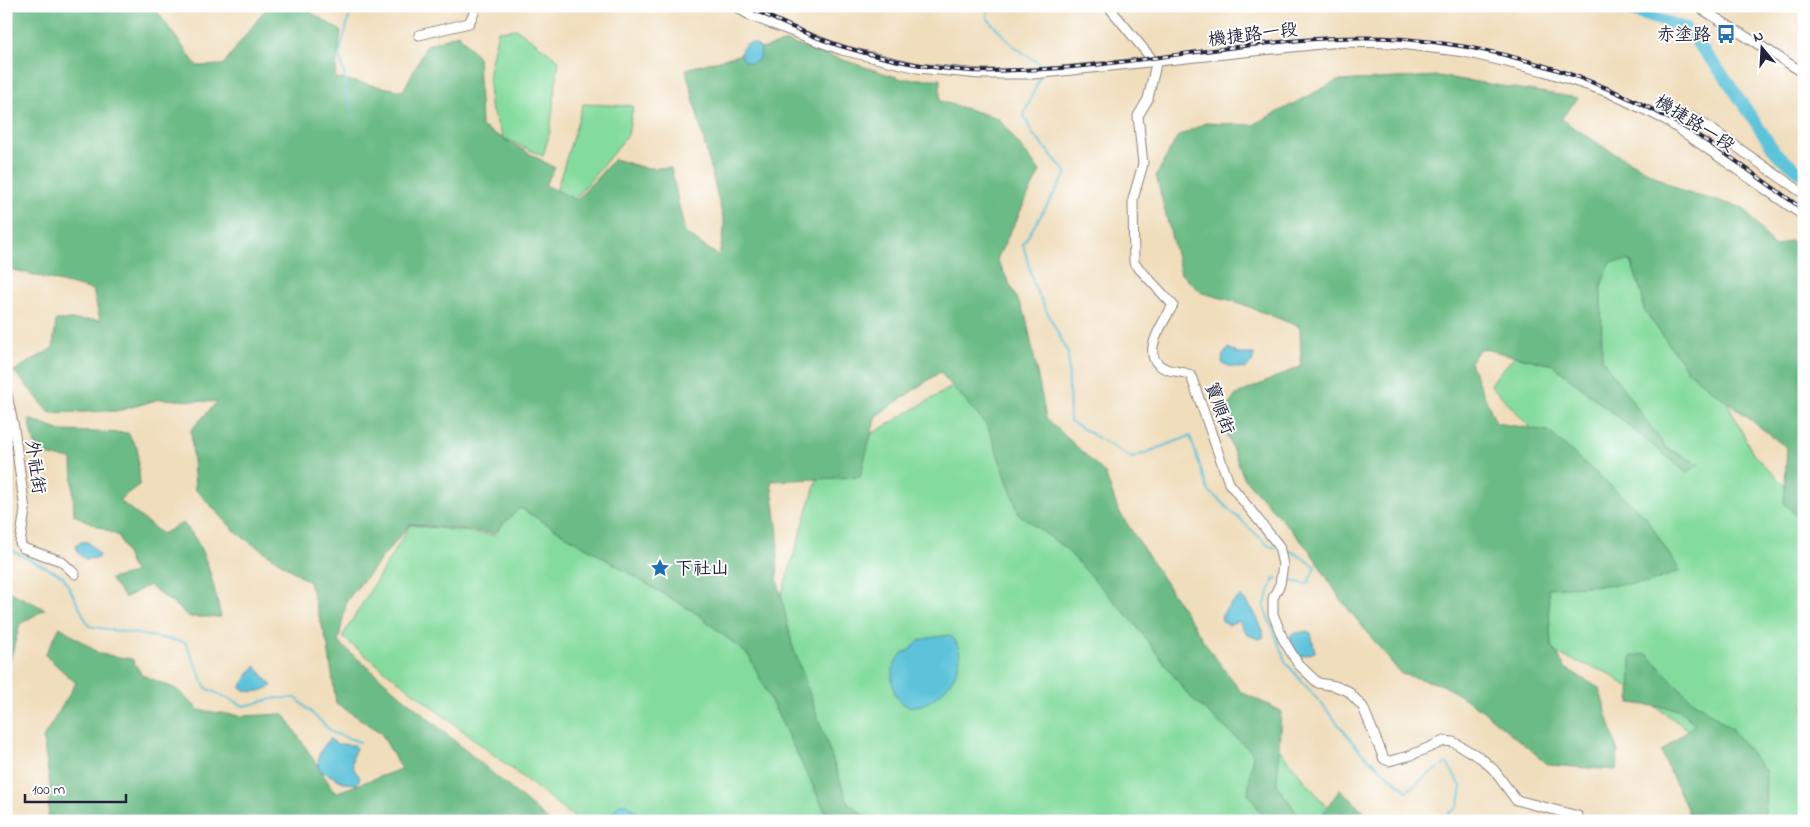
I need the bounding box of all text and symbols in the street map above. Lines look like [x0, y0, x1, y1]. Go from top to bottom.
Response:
street label: 機捷路一段 [1207, 18, 1299, 54]
north arrow [1738, 22, 1788, 72]
place label: 赤塗路 [1657, 23, 1711, 49]
bus stop icon: 赤塗路 [1715, 23, 1737, 45]
text: N [1751, 26, 1766, 49]
street label: 機捷路一段 [1649, 90, 1739, 160]
street label: 寶順街 [1197, 379, 1240, 439]
street label: 外社街 [17, 439, 51, 496]
place icon: 下社山 [649, 557, 671, 579]
place label: 下社山 [675, 557, 729, 583]
scale bar [25, 772, 126, 804]
text: 100 m [32, 779, 65, 801]

